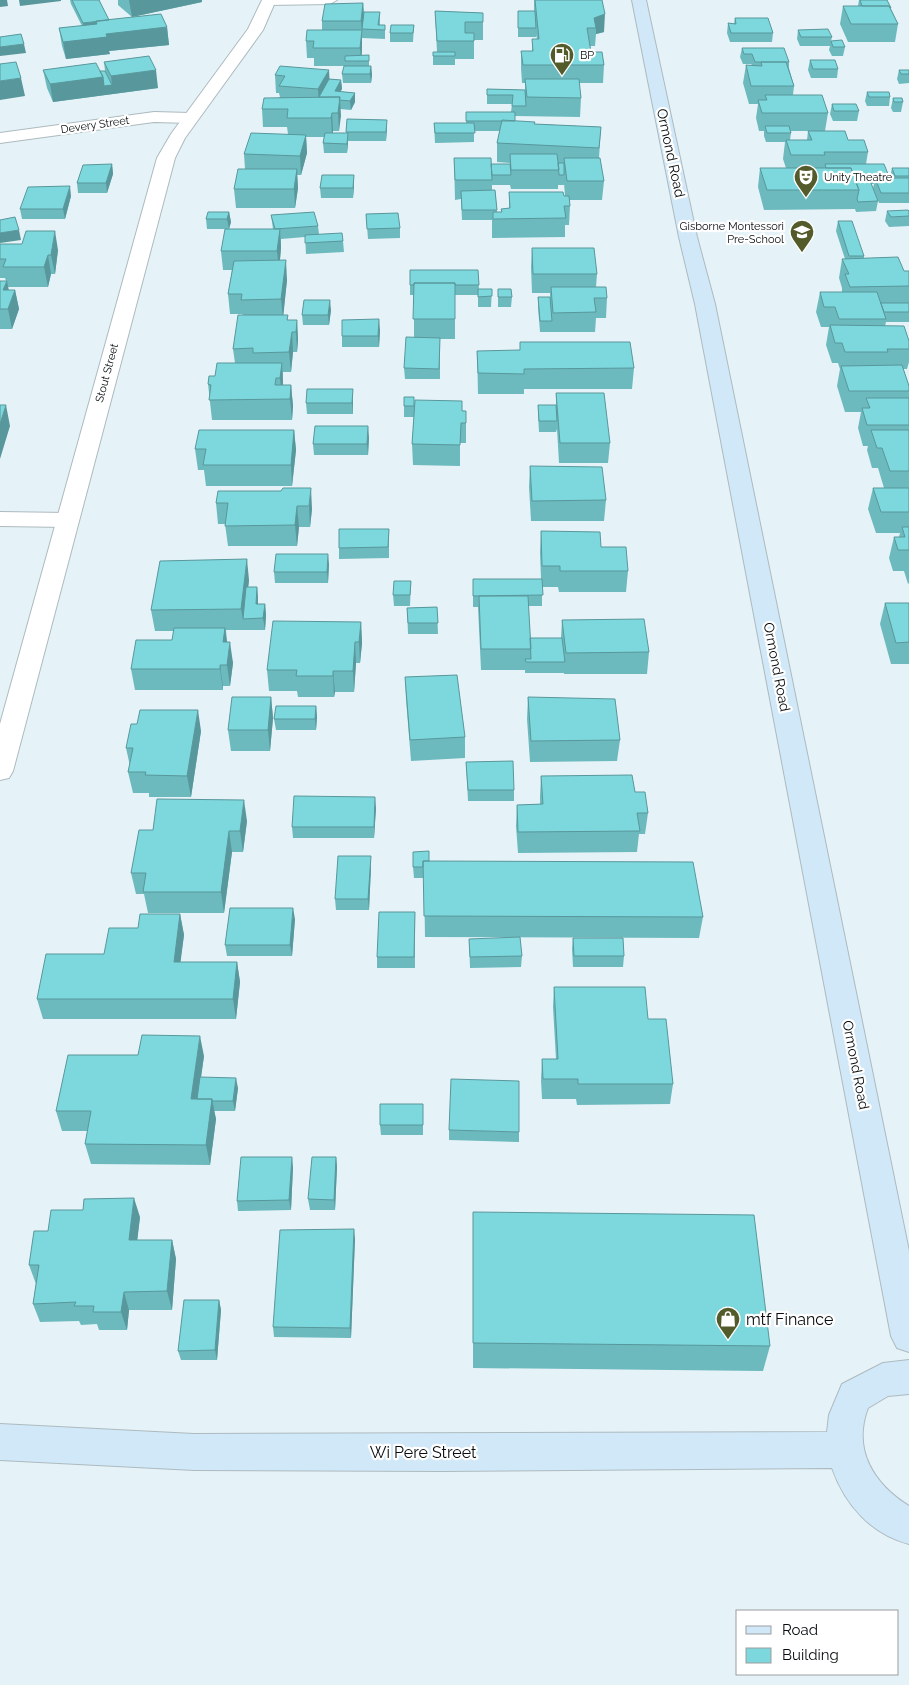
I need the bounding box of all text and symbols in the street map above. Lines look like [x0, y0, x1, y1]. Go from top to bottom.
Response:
fuel station icon: BP [549, 42, 575, 76]
place label: BP [580, 49, 594, 62]
street label: Ormond Road [654, 107, 688, 199]
street label: Devery Street [60, 114, 130, 136]
theatre icon: Unity Theatre [793, 164, 819, 198]
place label: Unity Theatre [824, 171, 893, 184]
school or university icon: Gisborne Montessori Pre-School [789, 219, 815, 253]
place label: Gisborne Montessori Pre-School [680, 220, 784, 246]
street label: Stout Street [93, 342, 121, 404]
street label: Ormond Road [761, 621, 793, 713]
street label: Ormond Road [840, 1019, 872, 1111]
shop icon: mtf Finance [715, 1306, 741, 1340]
place label: mtf Finance [746, 1310, 833, 1329]
street label: Wi Pere Street [370, 1443, 477, 1462]
legend [736, 1610, 899, 1675]
text: Road [782, 1621, 818, 1639]
text: Building [782, 1646, 839, 1664]

